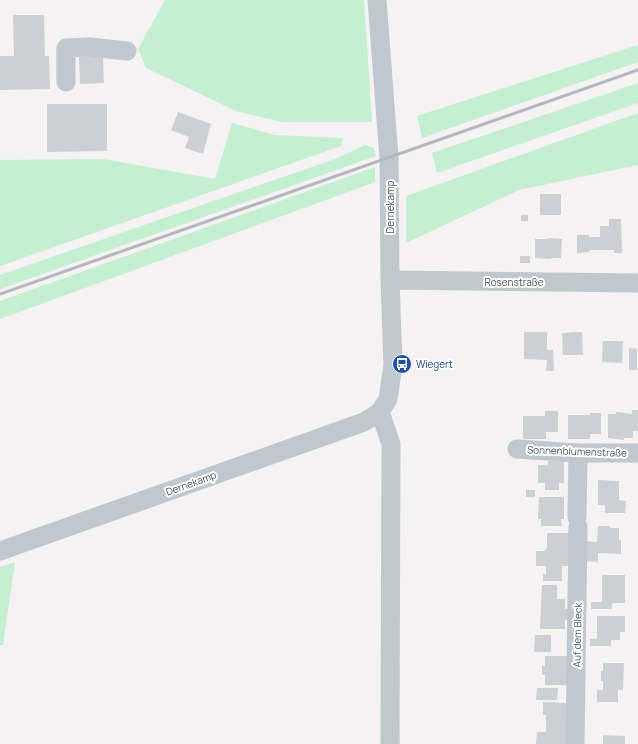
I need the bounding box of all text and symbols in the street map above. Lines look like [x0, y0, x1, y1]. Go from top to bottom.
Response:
street label: Dernekamp [383, 181, 397, 233]
street label: Rosenstraße [484, 275, 544, 289]
bus stop icon: Wiegert [391, 353, 413, 375]
place label: Wiegert [416, 357, 453, 371]
street label: Sonnenblumenstraße [527, 442, 627, 460]
street label: Dernekamp [164, 467, 218, 499]
street label: Auf dem Bleck [569, 601, 585, 667]

